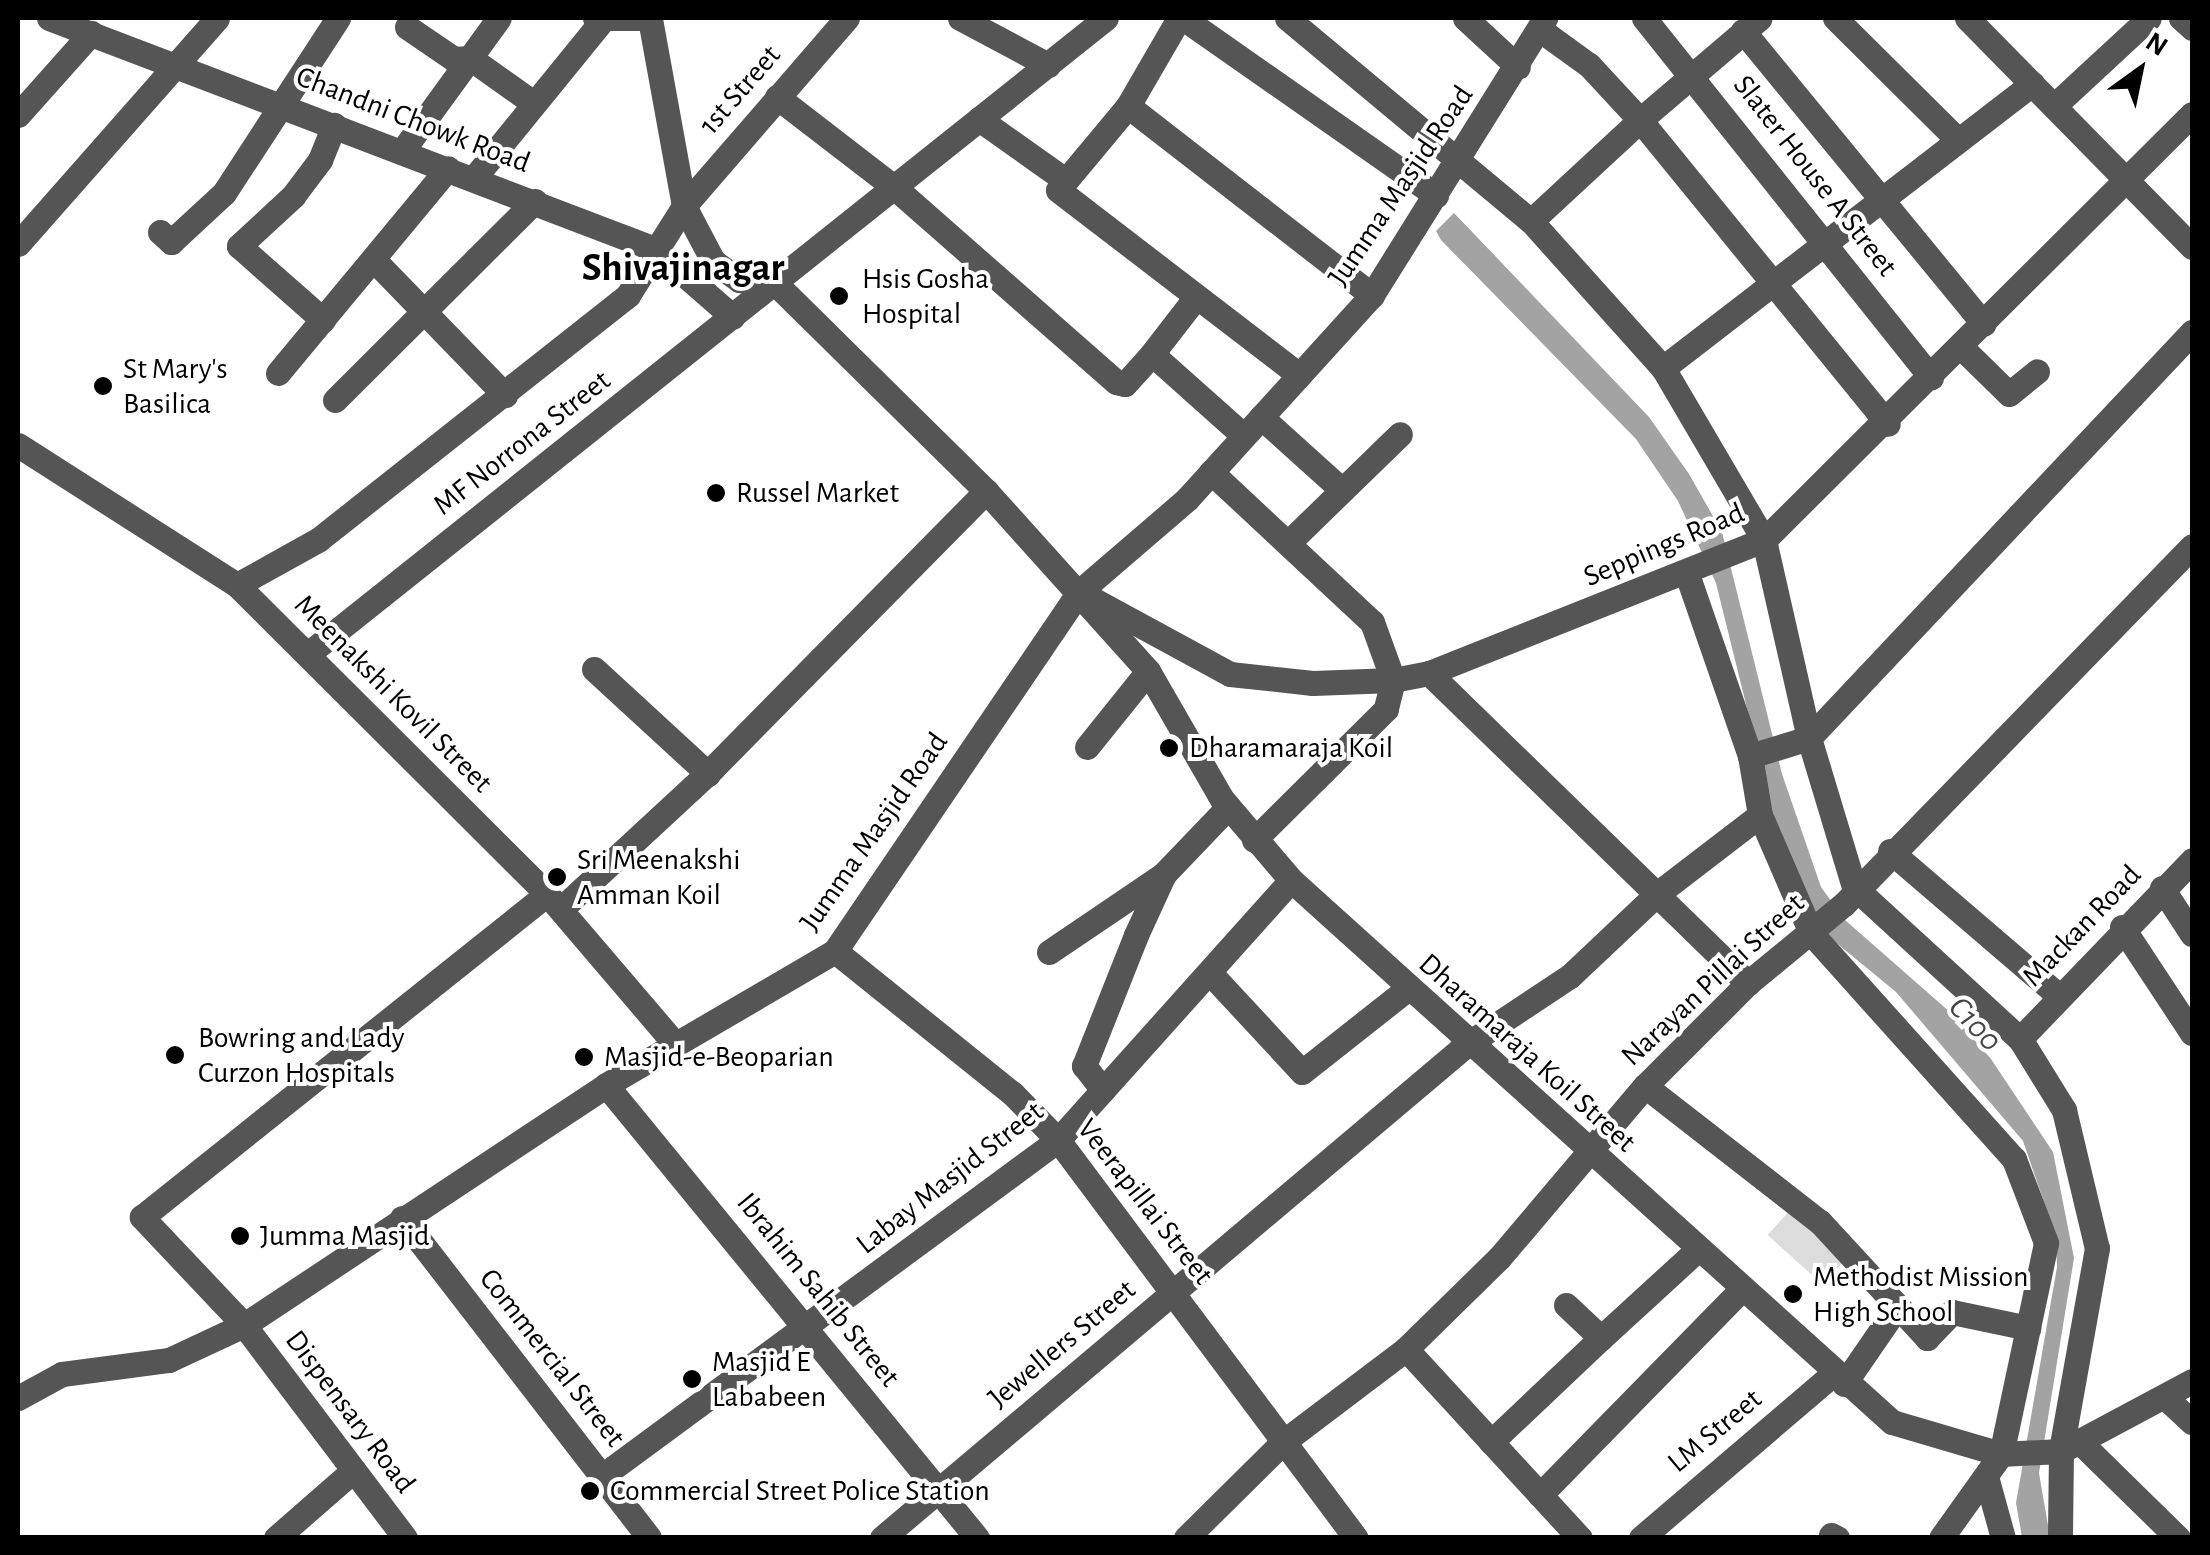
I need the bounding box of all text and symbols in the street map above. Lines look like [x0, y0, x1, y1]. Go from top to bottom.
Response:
north arrow [2090, 20, 2190, 120]
text: N [2141, 28, 2172, 62]
street label: 1st Street [691, 38, 789, 142]
street label: Chandni Chowk Road [291, 59, 535, 181]
street label: Slater House A Street [1725, 68, 1905, 284]
street label: Jumma Masjid Road [1321, 79, 1481, 293]
district label: Shivajinagar [582, 244, 784, 292]
place label: Hsis Gosha Hospital [862, 261, 989, 332]
marker: Hsis Gosha Hospital [826, 283, 852, 309]
place label: St Mary's Basilica [123, 351, 228, 422]
street label: MF Norrona Street [426, 363, 618, 523]
marker: St Mary's Basilica [92, 375, 114, 397]
place label: Russel Market [736, 475, 899, 511]
marker: Russel Market [705, 482, 727, 504]
street label: Seppings Road [1578, 495, 1750, 595]
street label: Meenakshi Kovil Street [286, 587, 500, 801]
street label: Jumma Masjid Road [792, 726, 956, 938]
place label: Dharamaraja Koil [1189, 730, 1393, 766]
marker: Dharamaraja Koil [1158, 737, 1180, 759]
place label: Sri Meenakshi Amman Koil [577, 842, 740, 912]
street label: Mackan Road [2015, 858, 2149, 994]
marker: Sri Meenakshi Amman Koil [546, 866, 568, 888]
street label: Narayan Pillai Street [1614, 886, 1812, 1074]
street label: Dharamaraja Koil Street [1411, 946, 1643, 1160]
water label: C100 [1940, 989, 2010, 1059]
place label: Bowring and Lady Curzon Hospitals [198, 1020, 404, 1090]
place label: Masjid-e-Beoparian [604, 1039, 834, 1075]
marker: Bowring and Lady Curzon Hospitals [162, 1042, 188, 1068]
marker: Masjid-e-Beoparian [573, 1046, 595, 1068]
street label: Labay Masjid Street [849, 1094, 1051, 1262]
street label: Veerapillai Street [1069, 1112, 1221, 1292]
street label: Ibrahim Sahib Street [729, 1186, 907, 1394]
place label: Jumma Masjid [260, 1218, 430, 1254]
marker: Jumma Masjid [229, 1225, 251, 1247]
place label: Methodist Mission High School [1813, 1259, 2029, 1330]
street label: Commercial Street [471, 1262, 633, 1454]
street label: Jewellers Street [981, 1272, 1143, 1416]
marker: Methodist Mission High School [1782, 1283, 1804, 1305]
street label: Dispensary Road [277, 1324, 423, 1500]
place label: Masjid E Lababeen [712, 1344, 826, 1414]
marker: Masjid E Lababeen [681, 1368, 703, 1390]
street label: LM Street [1661, 1381, 1769, 1481]
place label: Commercial Street Police Station [610, 1473, 990, 1509]
marker: Commercial Street Police Station [579, 1480, 601, 1502]

